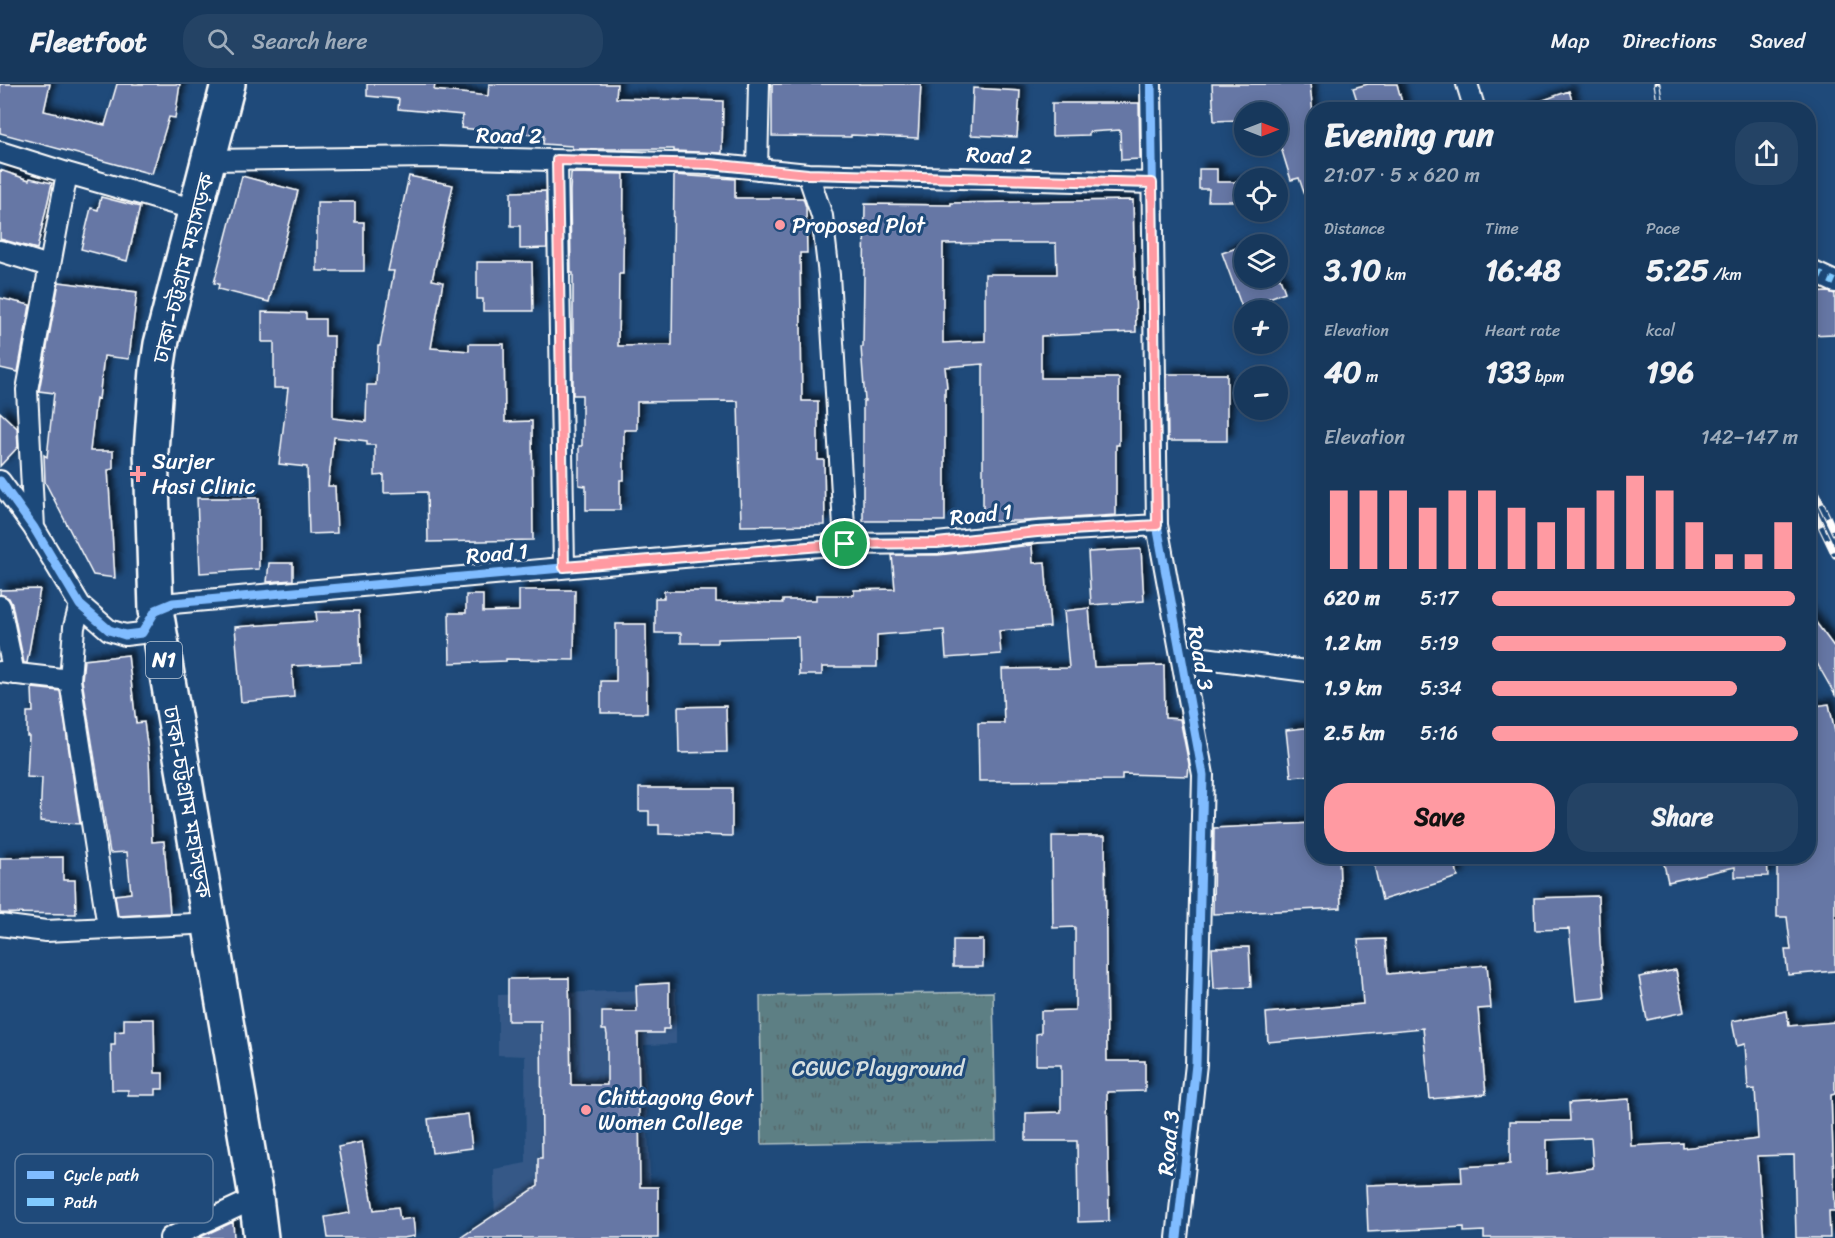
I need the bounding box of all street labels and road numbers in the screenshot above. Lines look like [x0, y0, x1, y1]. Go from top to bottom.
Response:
street label: Road 2 [476, 115, 542, 156]
street label: Road 2 [966, 135, 1033, 176]
street label: ঢাকা-চট্টগ্রাম মহাসড়ক [141, 169, 226, 368]
street label: Road 1 [948, 492, 1014, 537]
street label: Road 1 [464, 531, 530, 576]
street label: Road 3 [1176, 623, 1225, 693]
road number: N1 [146, 642, 182, 678]
street label: ঢাকা-চট্টগ্রাম মহাসড়ক [151, 702, 224, 901]
street label: Road 3 [1146, 1109, 1191, 1177]

